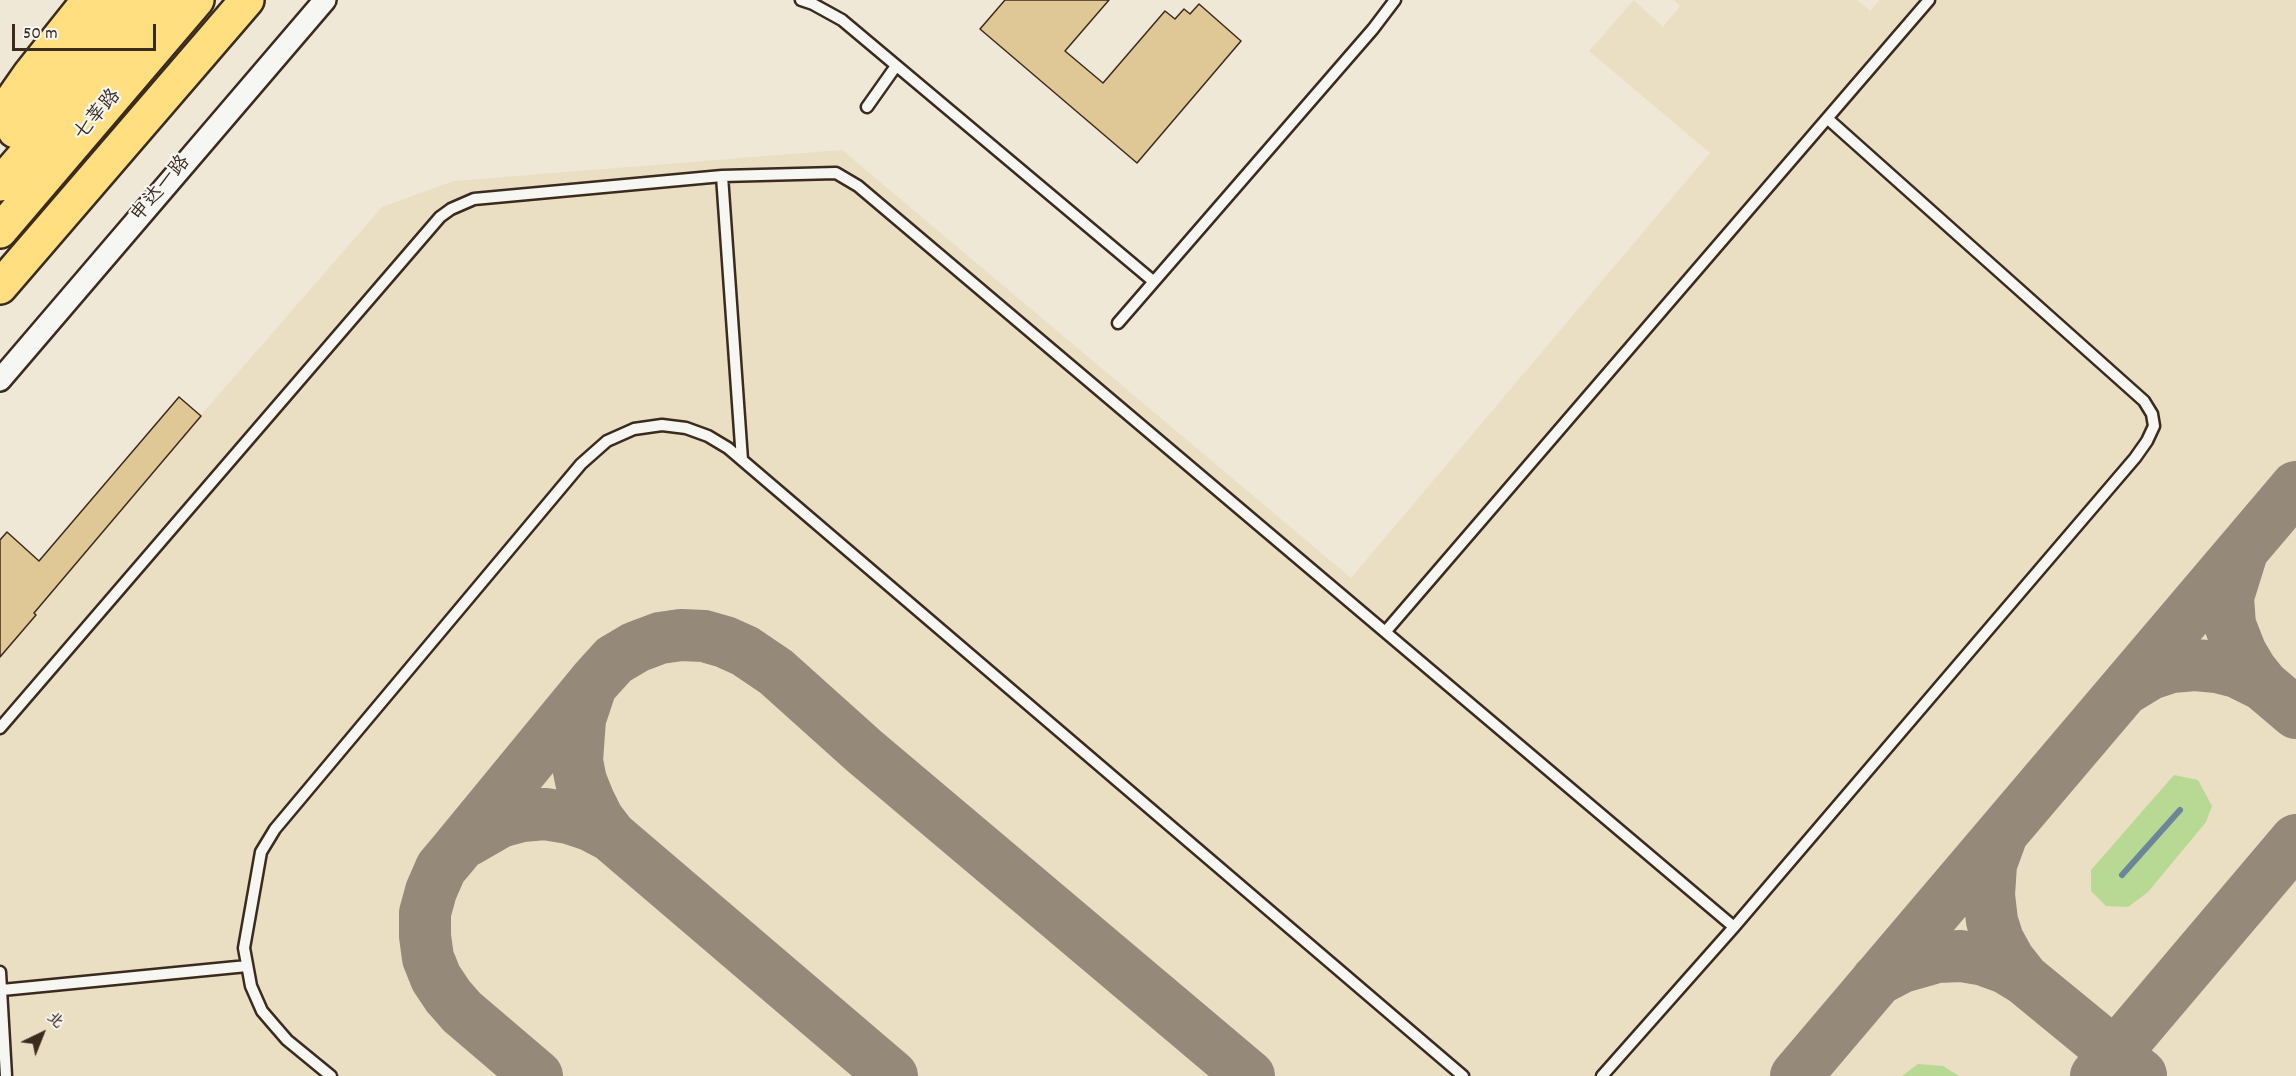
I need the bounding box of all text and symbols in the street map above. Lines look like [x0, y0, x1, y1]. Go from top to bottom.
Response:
scale bar [15, 12, 159, 50]
text: 50 m [23, 22, 58, 47]
street label: 七莘路 [70, 85, 128, 147]
street label: 申达一路 [127, 152, 197, 228]
north arrow [12, 1004, 72, 1064]
text: 北 [41, 1007, 68, 1034]

